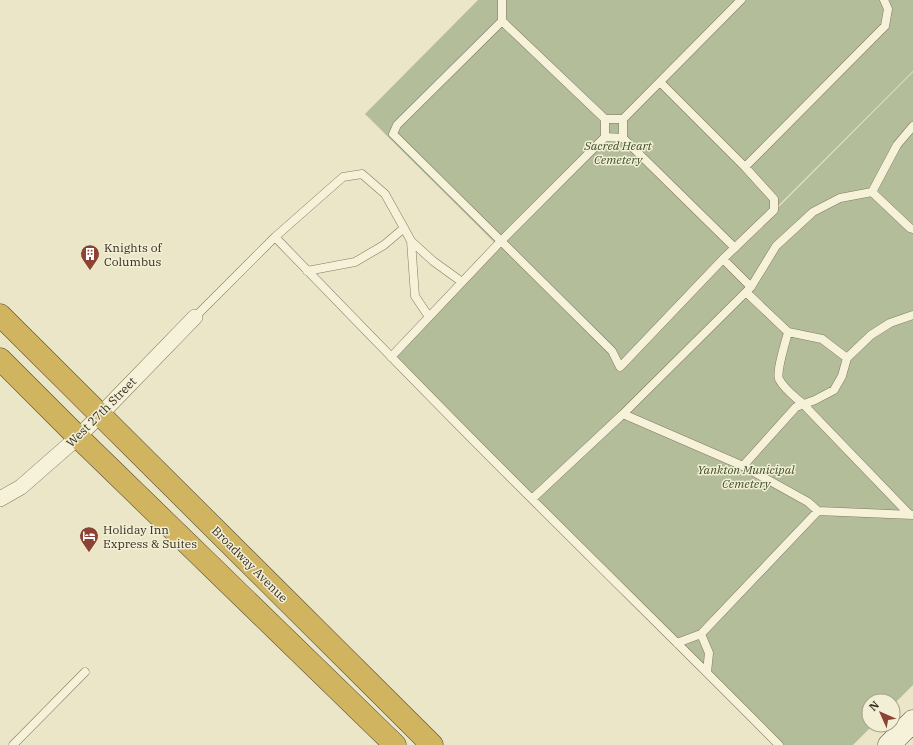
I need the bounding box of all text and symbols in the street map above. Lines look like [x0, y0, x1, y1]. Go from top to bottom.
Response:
park label: Sacred Heart Cemetery [583, 138, 653, 167]
place label: Knights of Columbus [104, 240, 162, 269]
building icon: Knights of Columbus [79, 243, 101, 271]
street label: West 27th Street [63, 374, 139, 450]
park label: Yankton Municipal Cemetery [697, 462, 795, 491]
place label: Holiday Inn Express & Suites [103, 522, 197, 551]
street label: Broadway Avenue [209, 523, 291, 605]
hotel icon: Holiday Inn Express & Suites [78, 525, 100, 553]
north arrow [861, 693, 901, 733]
text: N [866, 698, 882, 714]

